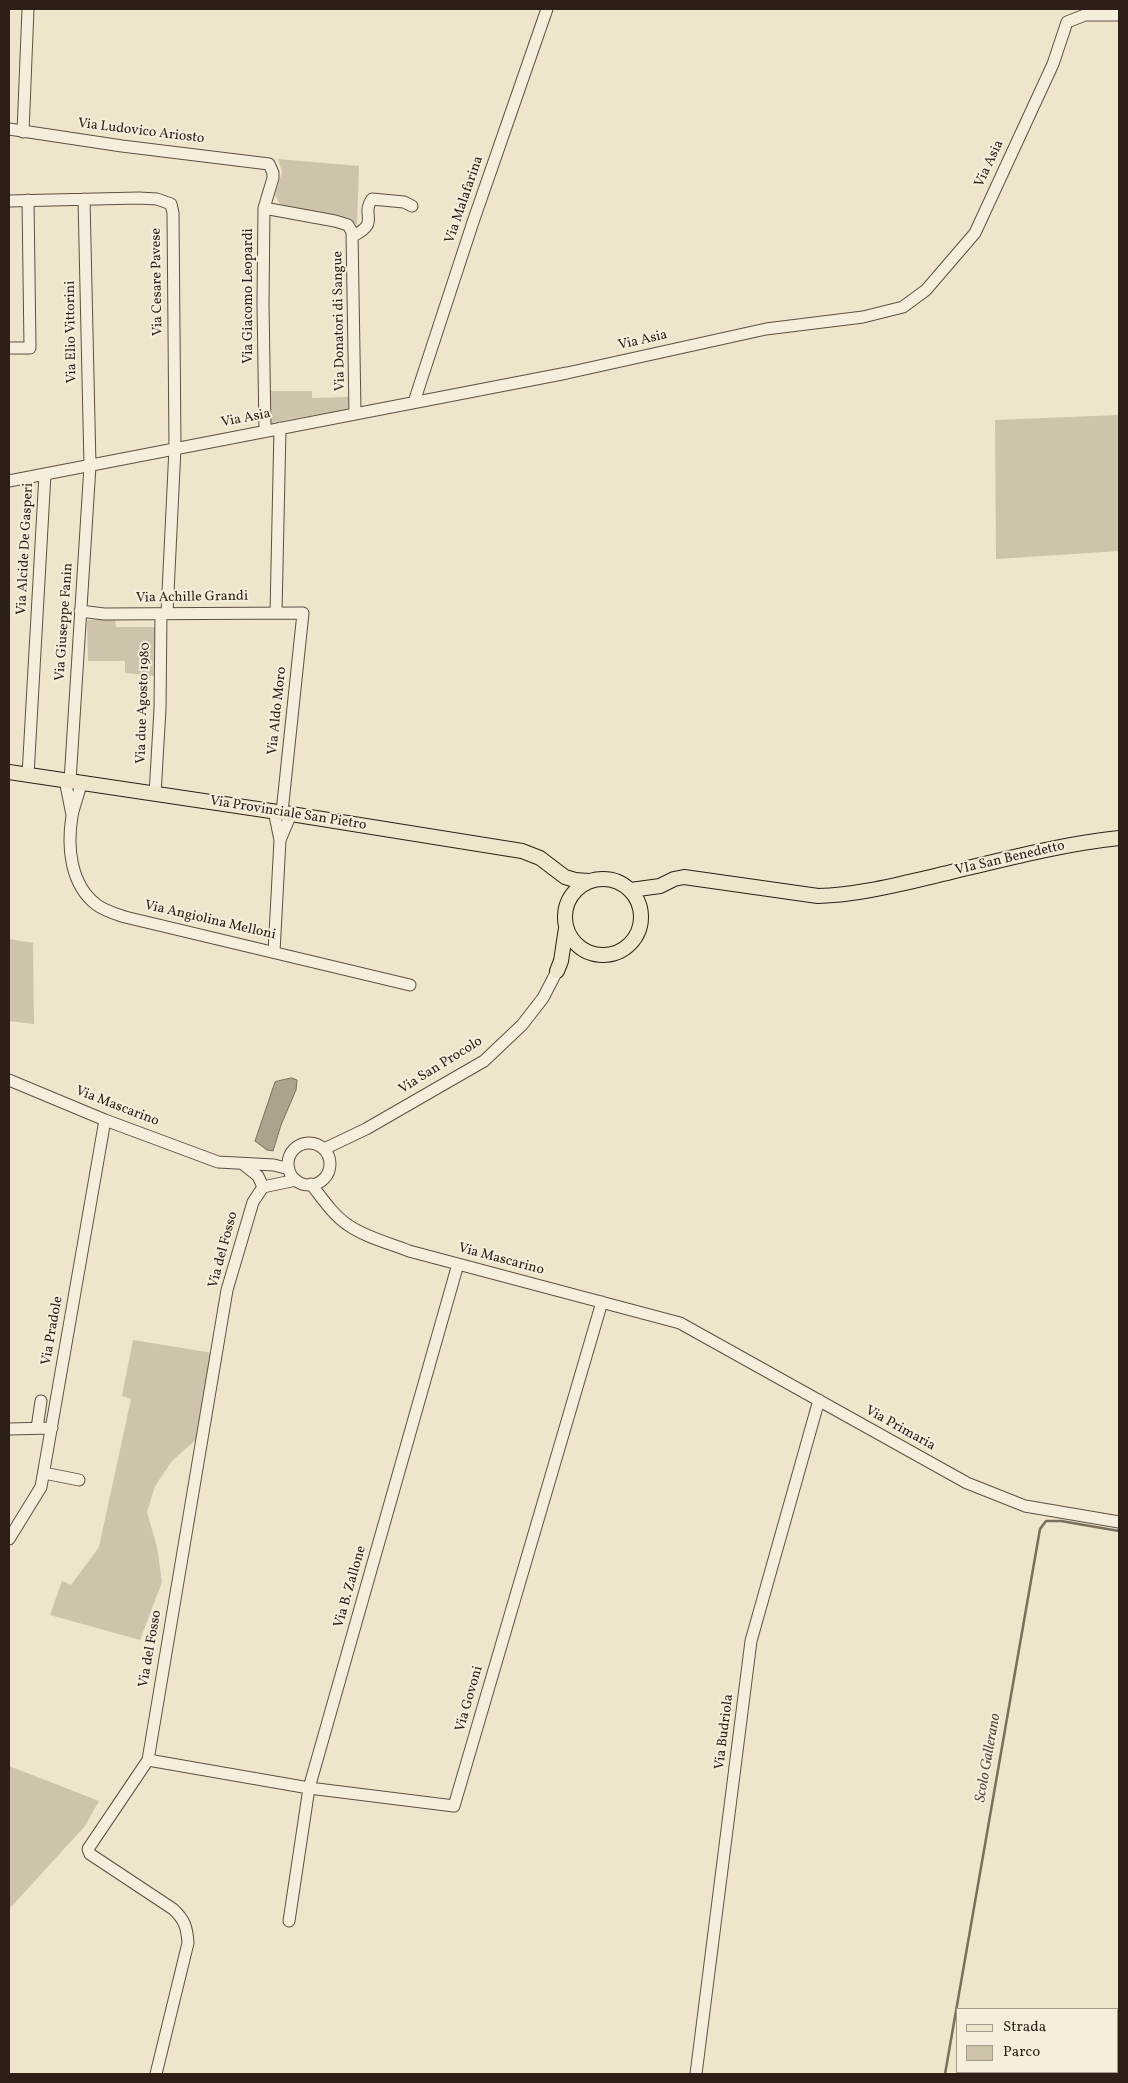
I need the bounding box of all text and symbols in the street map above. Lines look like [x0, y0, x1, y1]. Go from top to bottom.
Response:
street label: Via Ludovico Ariosto [77, 116, 205, 148]
street label: Via Asia [972, 138, 1008, 190]
street label: Via Malafarina [442, 154, 488, 246]
street label: Via Cesare Pavese [149, 228, 167, 336]
street label: Via Giacomo Leopardi [241, 228, 257, 364]
street label: Via Donatori di Sangue [330, 251, 350, 391]
street label: Via Elio Vittorini [63, 281, 81, 383]
street label: Via Asia [617, 327, 669, 355]
street label: Via Asia [220, 406, 272, 432]
street label: Via Alcide De Gasperi [14, 482, 38, 616]
street label: Via Giuseppe Fanin [52, 562, 78, 682]
street label: Via Achille Grandi [136, 589, 248, 607]
street label: Via due Agosto 1980 [133, 642, 155, 764]
street label: Via Aldo Moro [265, 666, 291, 756]
street label: Via Provinciale San Pietro [209, 793, 367, 835]
street label: VIa San Benedetto [954, 838, 1066, 880]
street label: Via Angiolina Melloni [143, 898, 277, 944]
street label: Via San Procolo [396, 1034, 486, 1098]
street label: Via Mascarino [73, 1083, 161, 1131]
street label: Via del Fosso [206, 1210, 242, 1290]
street label: Via Mascarino [456, 1240, 546, 1280]
street label: Via Pradole [39, 1295, 67, 1367]
street label: Via Primaria [862, 1403, 938, 1455]
street label: Via B. Zallone [331, 1544, 371, 1630]
street label: Via del Fosso [136, 1609, 166, 1689]
street label: Via Govoni [453, 1664, 487, 1734]
street label: Via Budriola [712, 1693, 738, 1771]
water label: Scolo Gallerano [972, 1712, 1006, 1804]
legend [956, 2008, 1118, 2073]
text: Strada [1003, 2017, 1046, 2038]
text: Parco [1003, 2042, 1040, 2063]

